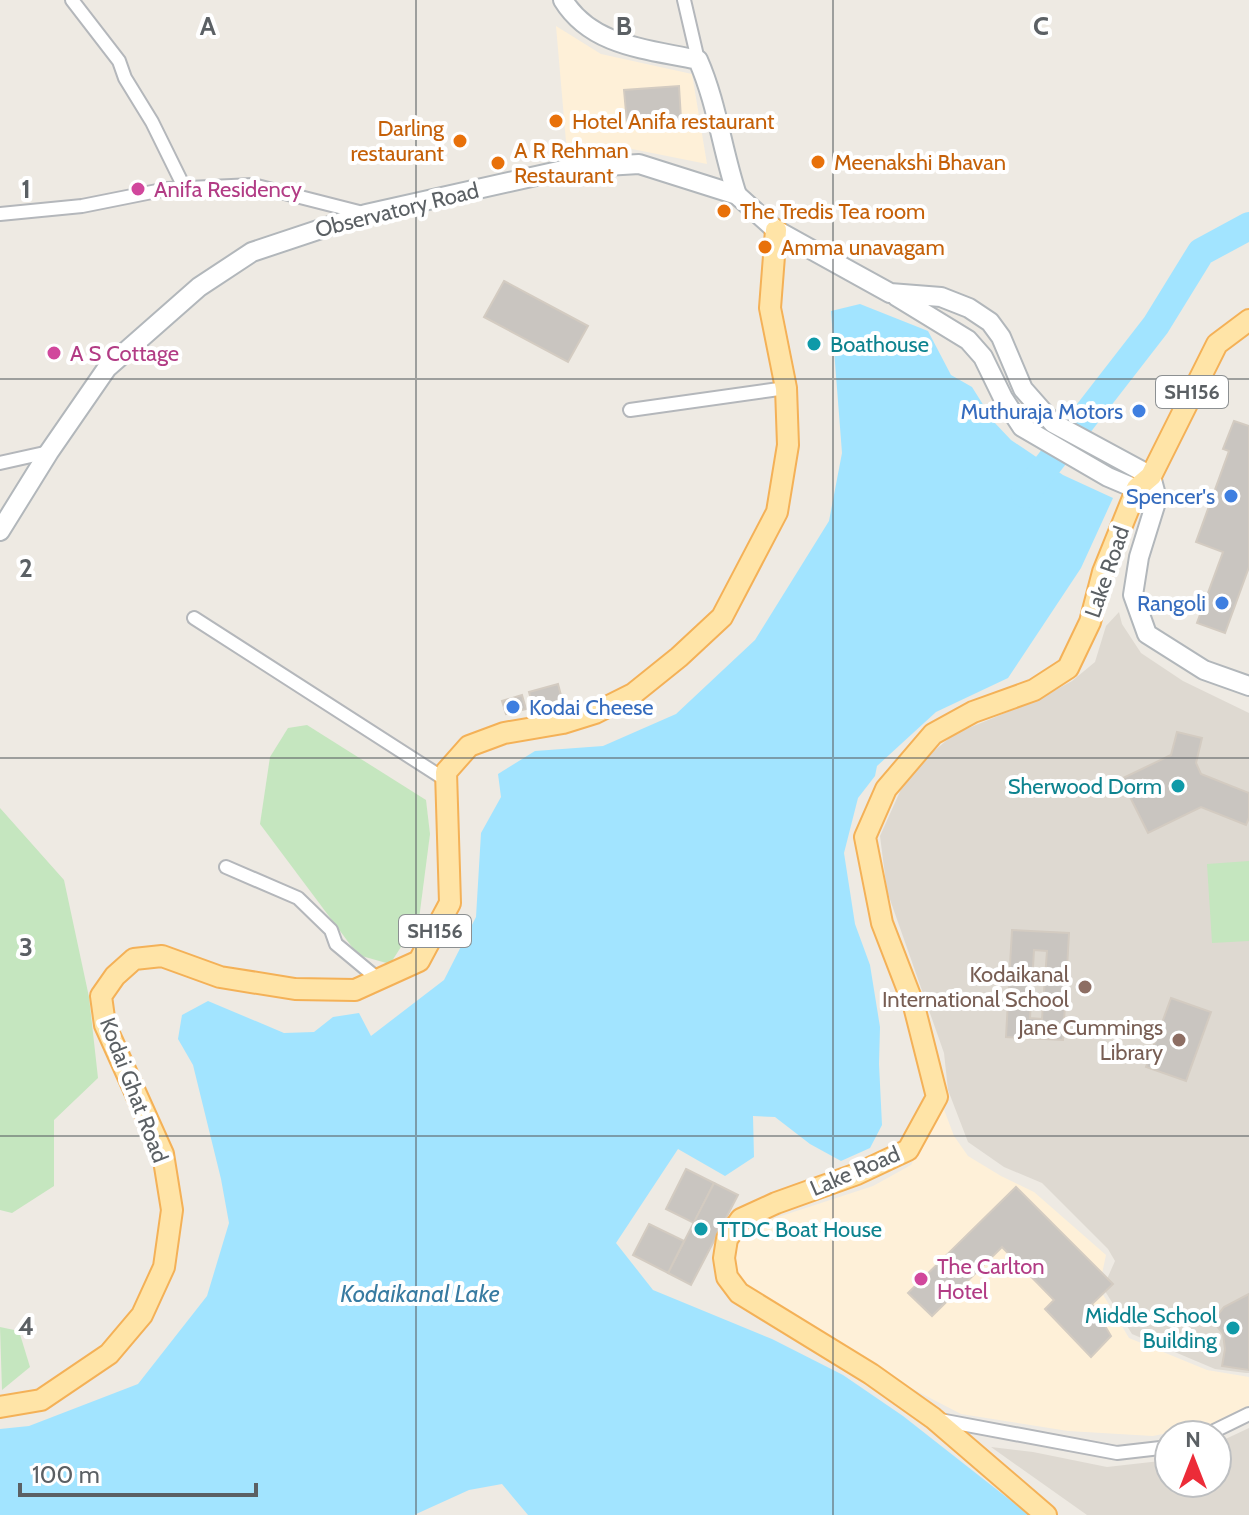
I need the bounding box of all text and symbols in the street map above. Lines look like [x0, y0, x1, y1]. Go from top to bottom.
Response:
text: A [200, 10, 217, 42]
text: B [616, 10, 632, 42]
text: C [1033, 10, 1049, 42]
place label: Hotel Anifa restaurant [572, 108, 775, 135]
marker: Hotel Anifa restaurant [547, 112, 565, 130]
place label: Darling restaurant [351, 115, 445, 167]
marker: Darling restaurant [451, 132, 469, 150]
place label: A R Rehman Restaurant [514, 137, 629, 189]
place label: Meenakshi Bhavan [834, 149, 1006, 176]
marker: Meenakshi Bhavan [809, 153, 827, 171]
marker: A R Rehman Restaurant [489, 154, 507, 172]
text: 1 [21, 173, 31, 205]
place label: Anifa Residency [154, 176, 302, 203]
street label: Observatory Road [312, 177, 482, 243]
marker: Anifa Residency [129, 180, 147, 198]
place label: The Tredis Tea room [740, 198, 925, 225]
marker: The Tredis Tea room [715, 202, 733, 220]
place label: Amma unavagam [781, 234, 945, 261]
marker: Amma unavagam [756, 238, 774, 256]
place label: Boathouse [830, 331, 929, 358]
marker: Boathouse [805, 335, 823, 353]
place label: A S Cottage [70, 340, 179, 367]
marker: A S Cottage [45, 344, 63, 362]
road number: SH156 [1156, 376, 1228, 408]
place label: Muthuraja Motors [960, 398, 1123, 425]
marker: Muthuraja Motors [1130, 402, 1148, 420]
place label: Spencer's [1126, 483, 1215, 510]
marker: Spencer's [1222, 487, 1240, 505]
street label: Lake Road [1079, 523, 1135, 621]
text: 2 [19, 552, 33, 584]
place label: Rangoli [1137, 590, 1206, 617]
marker: Rangoli [1213, 594, 1231, 612]
place label: Kodai Cheese [529, 694, 654, 721]
marker: Kodai Cheese [504, 698, 522, 716]
place label: Sherwood Dorm [1008, 773, 1162, 800]
marker: Sherwood Dorm [1169, 777, 1187, 795]
road number: SH156 [399, 915, 471, 947]
text: 3 [19, 931, 33, 963]
place label: Kodaikanal International School [882, 961, 1070, 1013]
marker: Kodaikanal International School [1076, 978, 1094, 996]
street label: Kodai Ghat Road [94, 1014, 174, 1166]
place label: Jane Cummings Library [1017, 1014, 1163, 1066]
marker: Jane Cummings Library [1170, 1031, 1188, 1049]
street label: Lake Road [806, 1140, 904, 1202]
place label: TTDC Boat House [717, 1216, 882, 1243]
marker: TTDC Boat House [692, 1220, 710, 1238]
place label: The Carlton Hotel [937, 1253, 1045, 1305]
marker: The Carlton Hotel [912, 1270, 930, 1288]
water label: Kodaikanal Lake [340, 1279, 500, 1308]
place label: Middle School Building [1085, 1302, 1218, 1354]
text: 4 [18, 1310, 34, 1342]
marker: Middle School Building [1224, 1319, 1242, 1337]
north arrow [1153, 1419, 1233, 1499]
text: N [1185, 1426, 1201, 1453]
scale bar [20, 1447, 256, 1497]
text: 100 m [32, 1460, 100, 1489]

